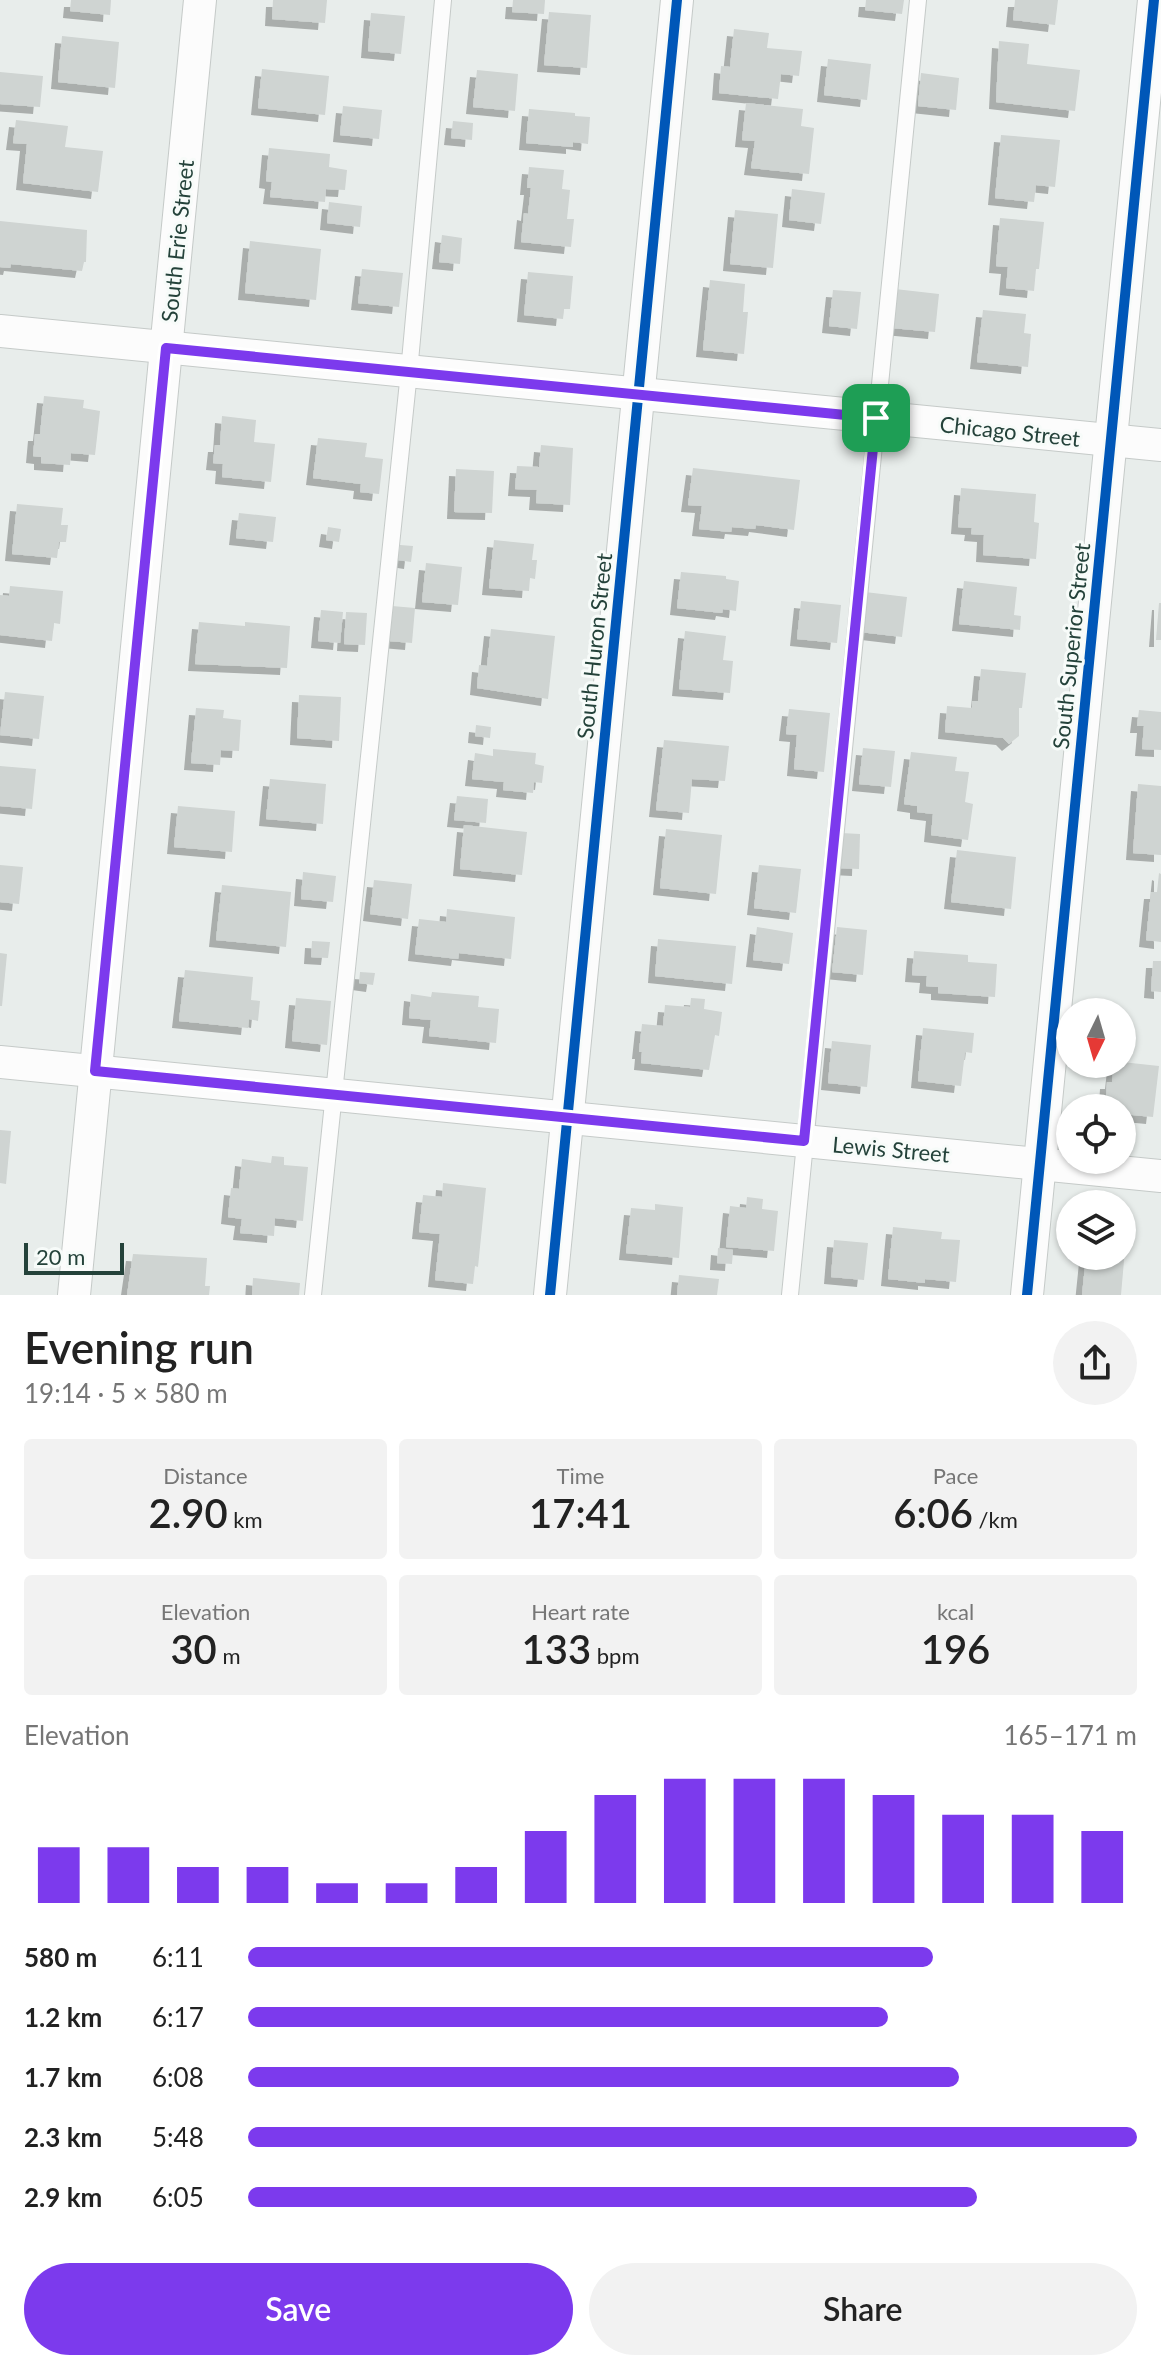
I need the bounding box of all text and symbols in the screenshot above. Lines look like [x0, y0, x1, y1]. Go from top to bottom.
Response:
street label: South Erie Street [155, 158, 199, 324]
pin [842, 384, 910, 452]
icon: arrive [854, 396, 898, 440]
street label: Chicago Street [938, 410, 1082, 452]
street label: South Superior Street [1047, 541, 1095, 750]
street label: South Huron Street [571, 551, 617, 740]
north arrow [1056, 998, 1136, 1078]
map controls [1056, 998, 1136, 1270]
button: locate [1056, 1094, 1136, 1174]
street label: Lewis Street [831, 1130, 951, 1168]
button: layers [1056, 1190, 1136, 1270]
scale bar [24, 1239, 124, 1275]
text: 20 m [36, 1243, 85, 1270]
text: Evening run [24, 1321, 254, 1373]
button: share [1053, 1321, 1137, 1405]
text: 19:14 · 5 × 580 m [24, 1377, 228, 1409]
text: Distance [163, 1462, 248, 1489]
text: Time [557, 1462, 604, 1489]
text: Pace [933, 1462, 978, 1489]
text: 2.90 [149, 1489, 228, 1537]
text: 17:41 [529, 1489, 632, 1537]
text: 6:06 [893, 1489, 973, 1537]
text: km [228, 1506, 262, 1533]
text: /km [973, 1506, 1018, 1533]
text: Elevation [161, 1598, 250, 1625]
text: Heart rate [531, 1598, 630, 1625]
text: kcal [937, 1598, 974, 1625]
text: 30 [170, 1625, 217, 1673]
text: 133 [522, 1625, 591, 1673]
text: 196 [921, 1625, 990, 1673]
text: m [217, 1642, 241, 1669]
text: bpm [591, 1642, 640, 1669]
text: Elevation [24, 1719, 130, 1751]
text: 165–171 m [1003, 1719, 1137, 1751]
text: 580 m [24, 1941, 97, 1973]
text: 6:11 [152, 1941, 204, 1973]
text: 1.2 km [24, 2001, 102, 2033]
text: 6:17 [152, 2001, 204, 2033]
text: 1.7 km [24, 2061, 102, 2093]
text: 6:08 [152, 2061, 204, 2093]
text: 2.3 km [24, 2121, 102, 2153]
text: 5:48 [152, 2121, 204, 2153]
text: 2.9 km [24, 2181, 102, 2213]
text: 6:05 [152, 2181, 204, 2213]
button: Save [24, 2263, 573, 2355]
button: Share [589, 2263, 1137, 2355]

